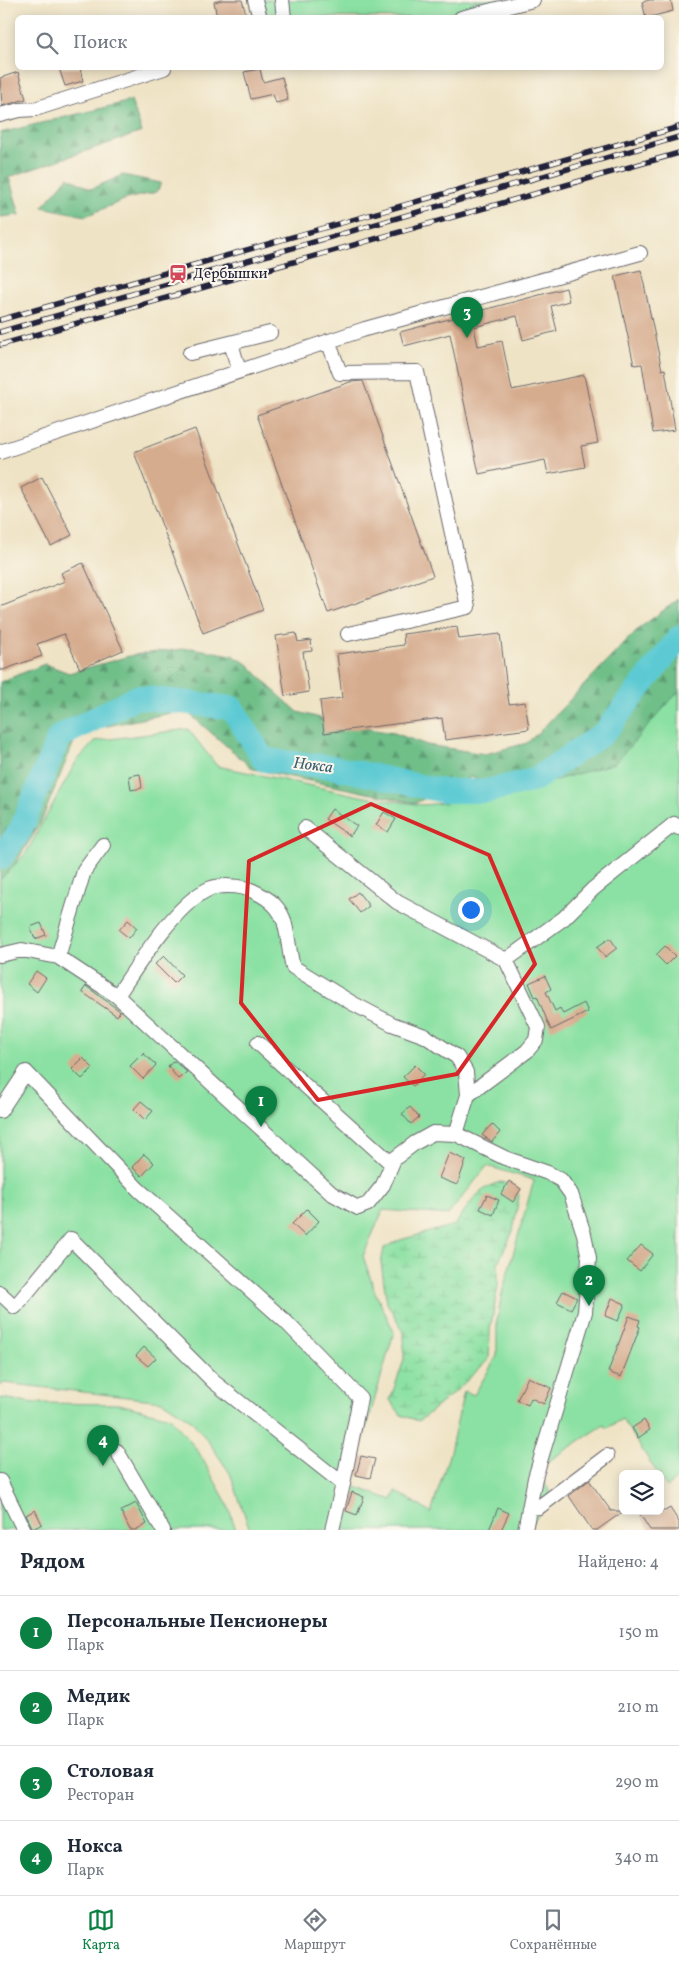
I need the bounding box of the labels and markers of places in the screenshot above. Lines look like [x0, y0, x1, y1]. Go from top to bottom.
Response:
station icon: Дербышки [167, 263, 189, 285]
place label: Дербышки [193, 264, 268, 285]
pin: 3 [451, 297, 483, 338]
pin: 1 [245, 1086, 277, 1127]
pin: 2 [573, 1265, 605, 1306]
pin: 4 [87, 1425, 119, 1466]

